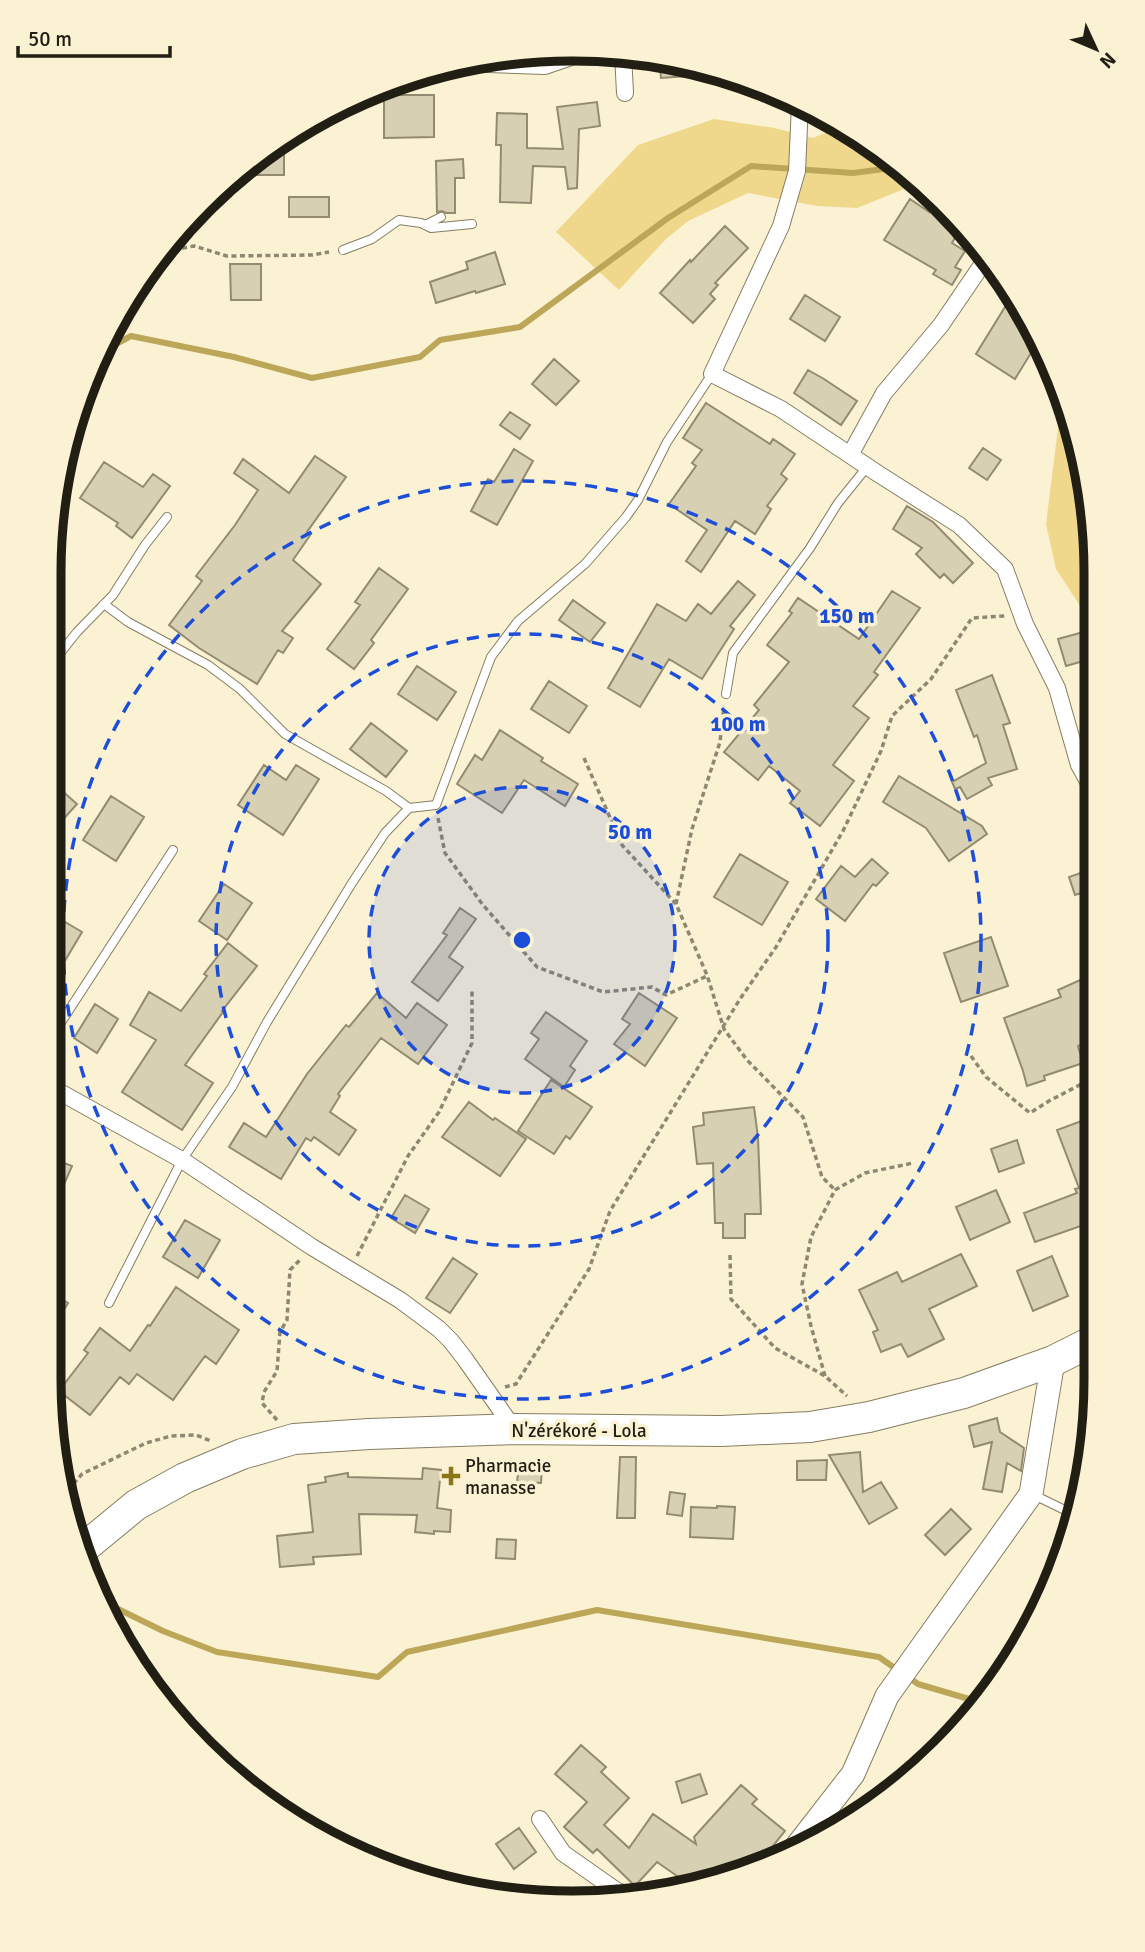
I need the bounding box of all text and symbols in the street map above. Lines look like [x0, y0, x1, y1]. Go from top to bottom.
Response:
scale bar [18, 14, 170, 58]
north arrow [1061, 14, 1131, 84]
text: 50 m [28, 26, 72, 52]
text: N [1094, 47, 1121, 73]
text: 150 m [819, 603, 875, 629]
text: 100 m [710, 711, 766, 737]
text: 50 m [608, 819, 652, 845]
centre of rings [510, 928, 534, 952]
street label: N'zérékoré - Lola [511, 1419, 647, 1443]
place label: Pharmacie manasse [465, 1454, 551, 1500]
marker: Pharmacie manasse [443, 1468, 459, 1484]

